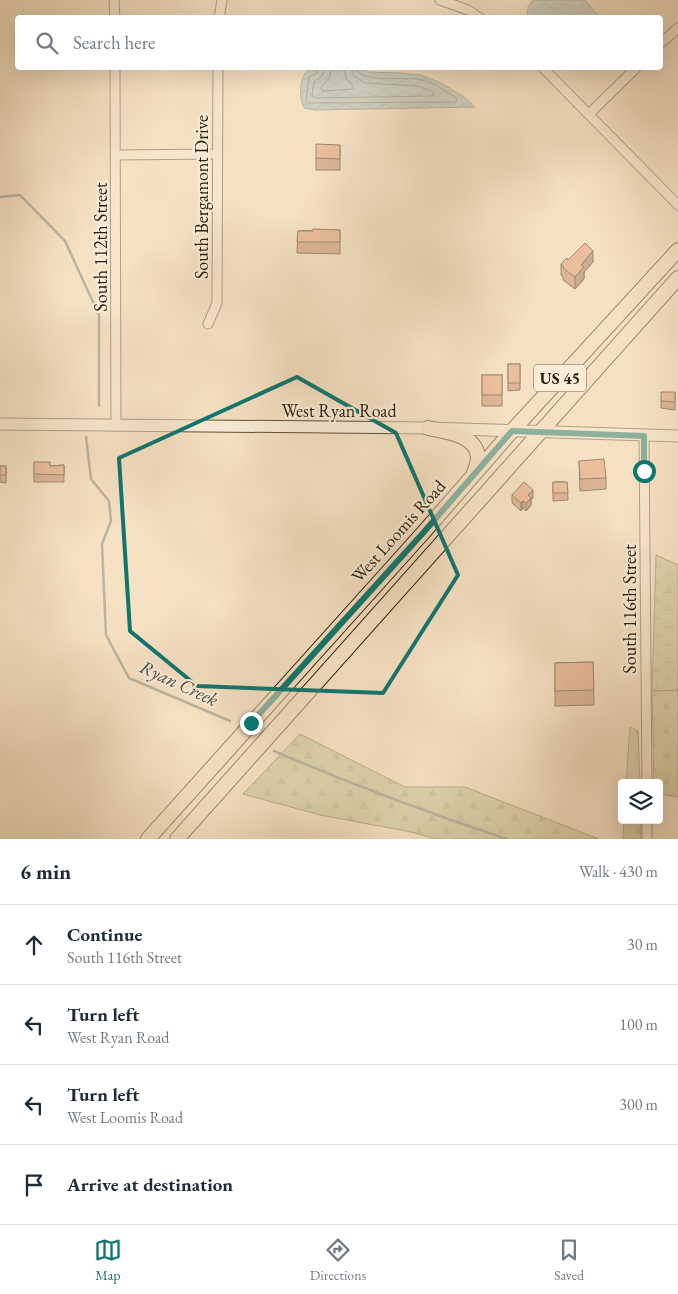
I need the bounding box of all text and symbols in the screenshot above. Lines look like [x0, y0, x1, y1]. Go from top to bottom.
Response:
search box [15, 15, 663, 70]
icon: search [33, 29, 61, 57]
text: Search here [73, 30, 155, 55]
street label: South Bergamont Drive [190, 115, 213, 279]
street label: South 112th Street [89, 182, 112, 312]
road number: US 45 [534, 364, 586, 392]
street label: West Ryan Road [281, 399, 397, 422]
route start [633, 460, 656, 483]
street label: West Loomis Road [346, 474, 451, 587]
street label: South 116th Street [618, 544, 641, 674]
water label: Ryan Creek [136, 654, 223, 712]
route end [240, 712, 263, 735]
map controls [618, 779, 663, 824]
button: layers [618, 779, 663, 824]
text: 6 min [20, 858, 71, 885]
text: Walk · 430 m [579, 861, 658, 882]
text: Continue [67, 922, 142, 947]
icon: ahead [20, 931, 48, 959]
text: 30 m [627, 934, 658, 955]
text: South 116th Street [67, 947, 182, 968]
text: Turn left [67, 1002, 139, 1027]
icon: left [20, 1011, 48, 1039]
text: 100 m [619, 1014, 658, 1035]
text: West Ryan Road [67, 1027, 169, 1048]
text: Turn left [67, 1082, 139, 1107]
icon: left [20, 1091, 48, 1119]
text: 300 m [619, 1094, 658, 1115]
text: West Loomis Road [67, 1107, 183, 1128]
icon: arrive [20, 1171, 48, 1199]
text: Arrive at destination [67, 1172, 233, 1197]
tab: Map [94, 1236, 122, 1284]
tab: Directions [310, 1236, 366, 1284]
tab: Saved [554, 1236, 584, 1284]

